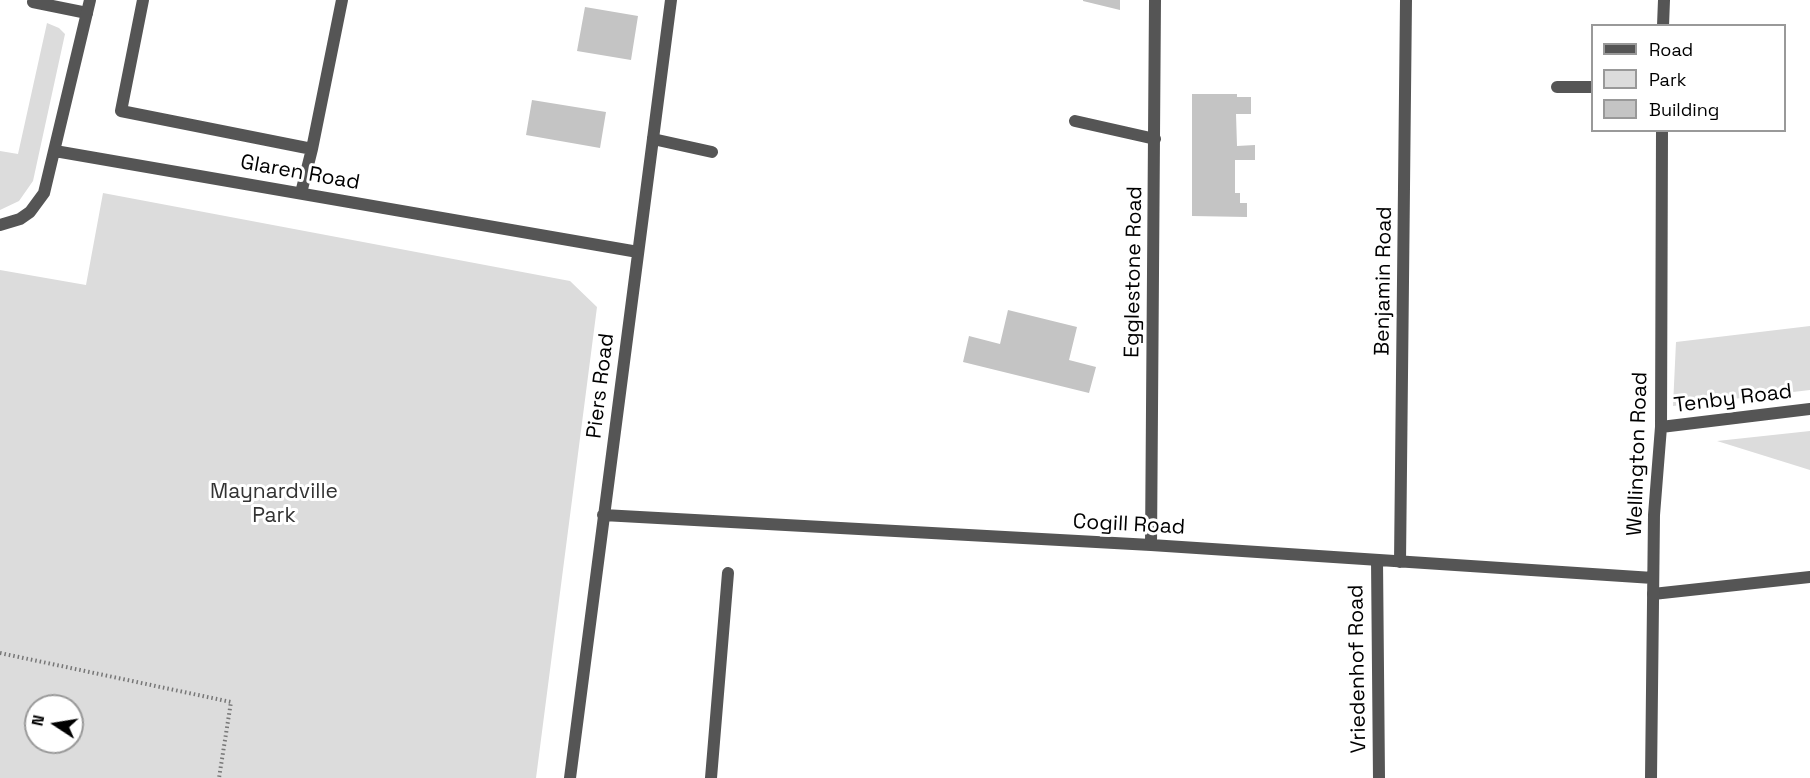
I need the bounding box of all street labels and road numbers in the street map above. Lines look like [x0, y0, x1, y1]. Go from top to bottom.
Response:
street label: Glaren Road [238, 150, 362, 196]
street label: Egglestone Road [1120, 186, 1148, 358]
street label: Benjamin Road [1370, 206, 1398, 356]
street label: Piers Road [582, 332, 620, 440]
street label: Wellington Road [1623, 371, 1653, 537]
street label: Tenby Road [1672, 379, 1794, 419]
street label: Cogill Road [1072, 509, 1186, 541]
street label: Vriedenhof Road [1344, 584, 1372, 754]

